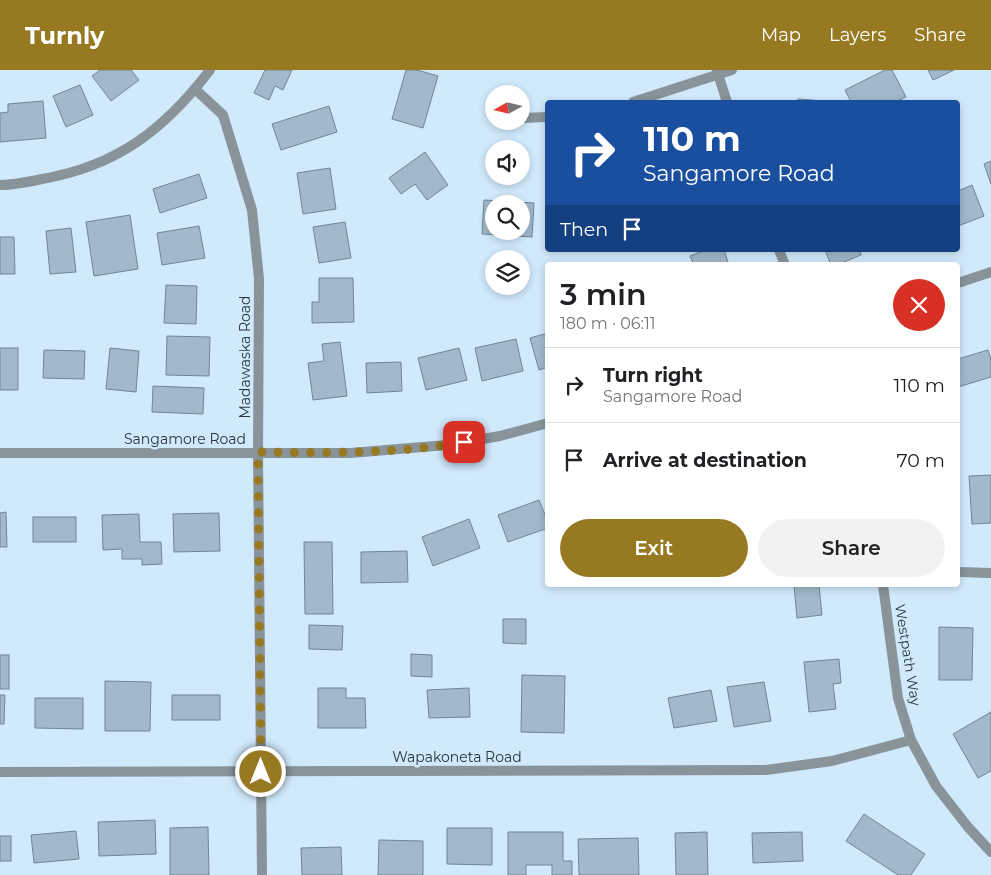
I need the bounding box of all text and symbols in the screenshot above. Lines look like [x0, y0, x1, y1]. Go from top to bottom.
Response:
text: Turnly [25, 21, 104, 50]
text: Map [761, 24, 801, 46]
text: Layers [829, 24, 886, 46]
text: Share [914, 24, 966, 46]
north arrow [485, 85, 530, 130]
map controls [485, 85, 530, 295]
text: 110 m [643, 117, 741, 160]
icon: right [560, 120, 625, 185]
button: sound [485, 140, 530, 185]
text: Sangamore Road [643, 160, 835, 187]
button: search [485, 195, 530, 240]
icon: arrive [618, 215, 646, 243]
text: Then [560, 218, 608, 241]
button: layers [485, 250, 530, 295]
text: 3 min [560, 276, 647, 313]
button: close [893, 279, 945, 331]
street label: Madawaska Road [236, 295, 254, 419]
text: 180 m · 06:11 [560, 314, 655, 333]
text: Turn right [603, 364, 703, 387]
icon: right [560, 371, 588, 399]
text: 110 m [894, 374, 945, 397]
text: Sangamore Road [603, 387, 742, 406]
pin [443, 421, 485, 463]
icon: arrive [450, 428, 478, 456]
street label: Sangamore Road [124, 430, 246, 448]
icon: arrive [560, 446, 588, 474]
text: Arrive at destination [603, 449, 807, 472]
text: 70 m [896, 449, 945, 472]
button: Exit [560, 519, 748, 577]
button: Share [758, 519, 945, 577]
street label: Westpath Way [891, 603, 925, 708]
position arrow [234, 745, 286, 797]
street label: Wapakoneta Road [392, 748, 522, 766]

